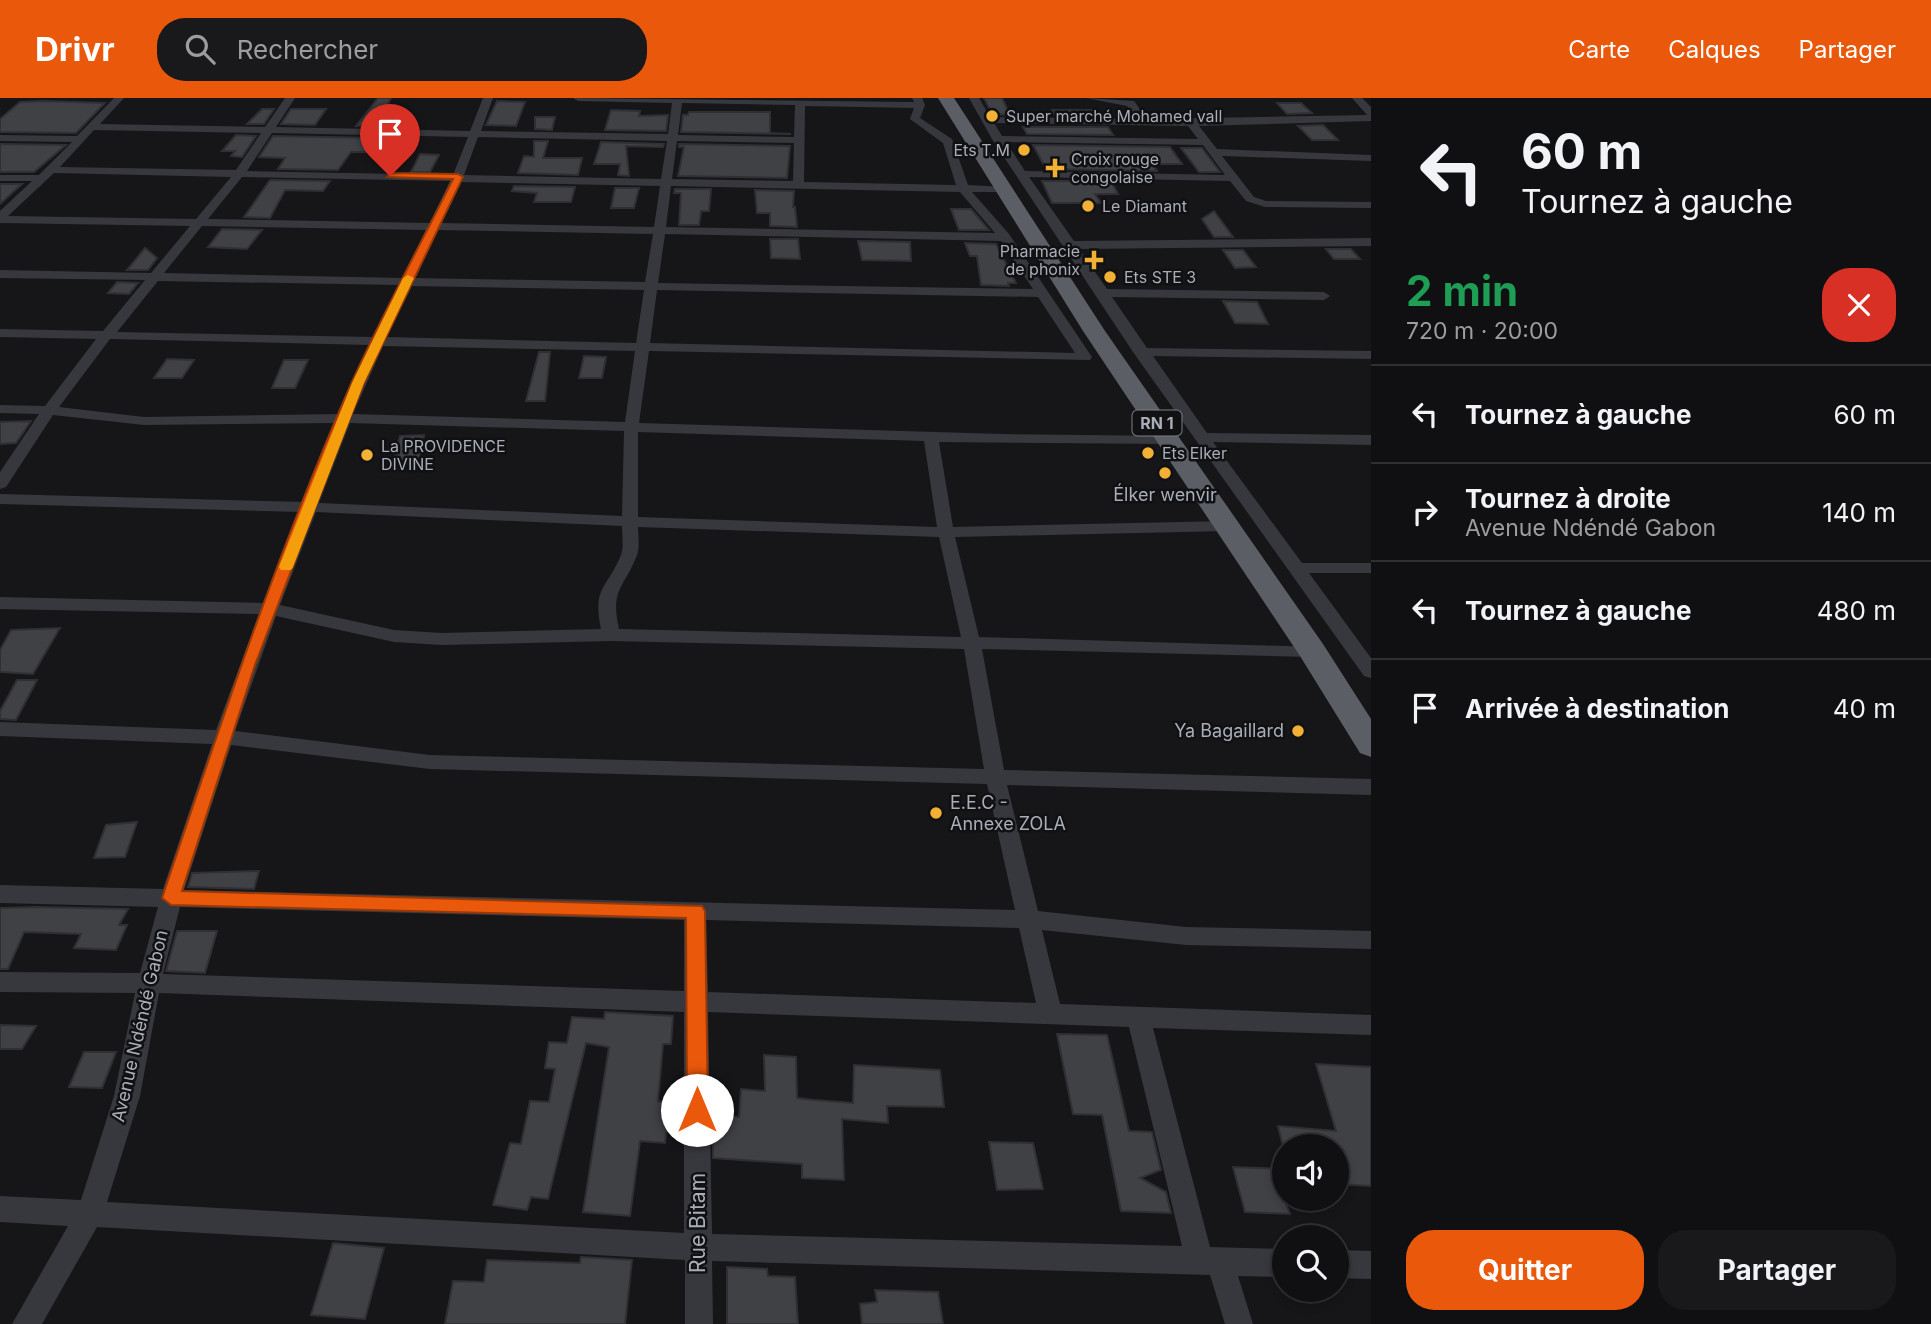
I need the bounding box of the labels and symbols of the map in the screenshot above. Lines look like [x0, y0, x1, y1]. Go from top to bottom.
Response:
pin [360, 104, 420, 176]
place label: Super marché Mohamed vall [1006, 106, 1222, 126]
marker: Super marché Mohamed vall [984, 108, 1000, 124]
place label: Ets T.M [954, 140, 1010, 160]
marker: Ets T.M [1016, 142, 1032, 158]
place label: Croix rouge congolaise [1071, 149, 1159, 187]
marker: Croix rouge congolaise [1045, 158, 1065, 178]
place label: Le Diamant [1102, 196, 1187, 216]
marker: Le Diamant [1080, 198, 1096, 214]
place label: Pharmacie de phonix [1000, 241, 1080, 279]
marker: Pharmacie de phonix [1086, 252, 1102, 268]
place label: Ets STE 3 [1124, 267, 1196, 287]
marker: Ets STE 3 [1102, 269, 1118, 285]
road number: RN 1 [1132, 410, 1182, 436]
place label: La PROVIDENCE DIVINE [381, 436, 506, 474]
place label: Ets Elker [1162, 443, 1227, 463]
marker: Ets Elker [1140, 445, 1156, 461]
marker: La PROVIDENCE DIVINE [359, 447, 375, 463]
marker: Élker wenvir [1157, 465, 1173, 481]
place label: Élker wenvir [1113, 483, 1217, 505]
place label: Ya Bagaillard [1174, 720, 1284, 741]
marker: Ya Bagaillard [1290, 723, 1306, 739]
place label: E.E.C - Annexe ZOLA [950, 792, 1066, 834]
marker: E.E.C - Annexe ZOLA [928, 805, 944, 821]
street label: Avenue Ndéndé Gabon [107, 928, 172, 1124]
position arrow [660, 1073, 734, 1147]
street label: Rue Bitam [685, 1173, 710, 1273]

